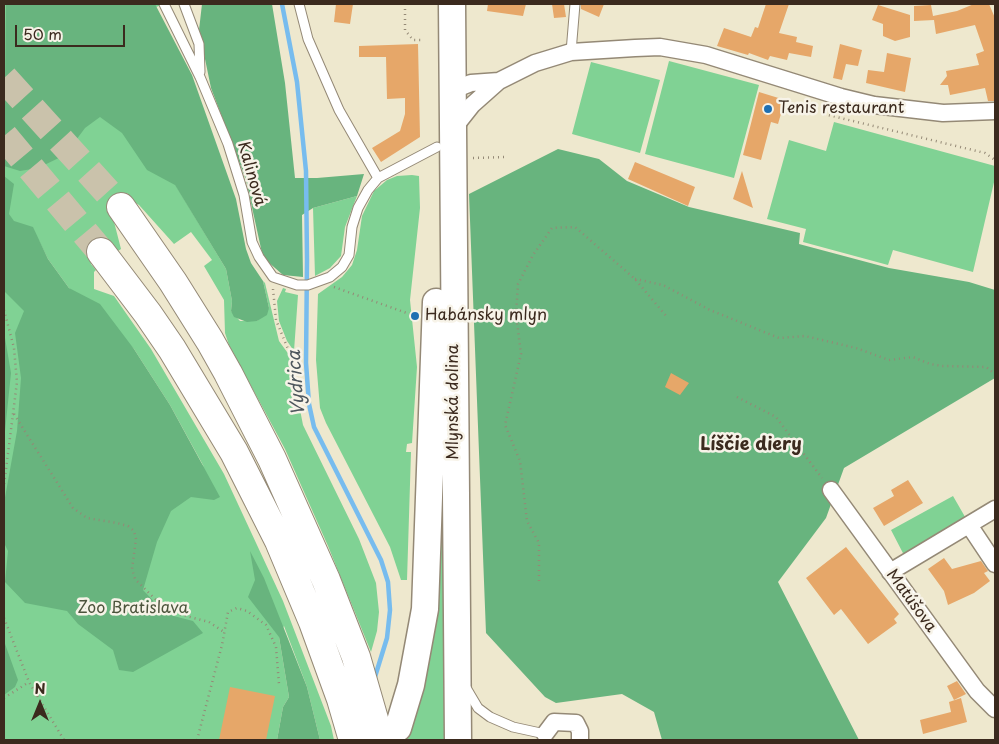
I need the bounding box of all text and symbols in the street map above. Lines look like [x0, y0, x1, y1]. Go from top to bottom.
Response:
scale bar [18, 15, 128, 47]
text: 50 m [23, 22, 62, 45]
place label: Tenis restaurant [778, 99, 904, 119]
marker: Tenis restaurant [762, 103, 774, 115]
street label: Kalinová [233, 139, 269, 209]
place label: Habánsky mlyn [425, 306, 547, 326]
marker: Habánsky mlyn [409, 310, 421, 322]
street label: Mlynská dolina [444, 344, 464, 460]
water label: Vydrica [284, 350, 310, 416]
district label: Líščie diery [700, 434, 802, 456]
street label: Matúšova [882, 566, 940, 636]
park label: Zoo Bratislava [77, 599, 189, 619]
text: N [34, 678, 46, 699]
north arrow [15, 679, 65, 729]

